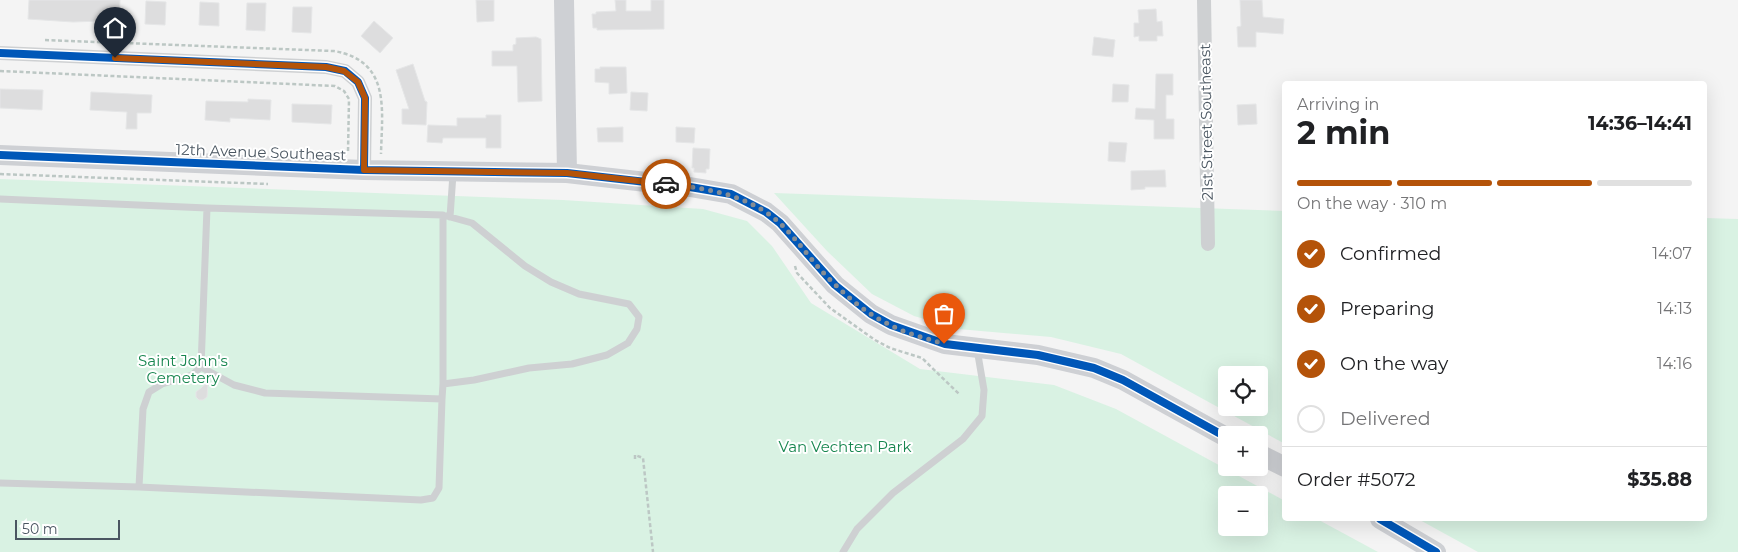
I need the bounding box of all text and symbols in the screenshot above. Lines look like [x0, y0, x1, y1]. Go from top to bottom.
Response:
pin [94, 7, 136, 58]
icon: home [101, 14, 129, 42]
street label: 21st Street Southeast [1195, 44, 1217, 200]
text: Arriving in [1297, 95, 1379, 114]
text: 14:36–14:41 [1588, 112, 1692, 135]
text: 2 min [1297, 113, 1390, 152]
street label: 12th Avenue Southeast [175, 140, 347, 164]
courier [641, 159, 691, 209]
icon: car [652, 170, 680, 198]
text: On the way · 310 m [1297, 194, 1447, 213]
icon: check [1297, 240, 1325, 268]
text: Confirmed [1340, 242, 1441, 265]
text: 14:07 [1652, 244, 1692, 263]
pin [923, 293, 965, 344]
icon: check [1297, 295, 1325, 323]
text: Preparing [1340, 297, 1435, 320]
text: 14:13 [1657, 299, 1692, 318]
icon: bag [930, 300, 958, 328]
icon: check [1297, 350, 1325, 378]
park label: Saint John's Cemetery [138, 351, 228, 387]
text: On the way [1340, 352, 1448, 375]
text: 14:16 [1657, 354, 1692, 373]
map controls [1218, 366, 1268, 536]
button: locate [1218, 366, 1268, 416]
text: Delivered [1340, 407, 1431, 430]
button: + [1218, 426, 1268, 476]
park label: Van Vechten Park [779, 437, 911, 456]
text: Order #5072 [1297, 468, 1416, 491]
text: $35.88 [1627, 468, 1692, 491]
button: − [1218, 486, 1268, 536]
scale bar [15, 517, 120, 540]
text: 50 m [22, 520, 58, 538]

